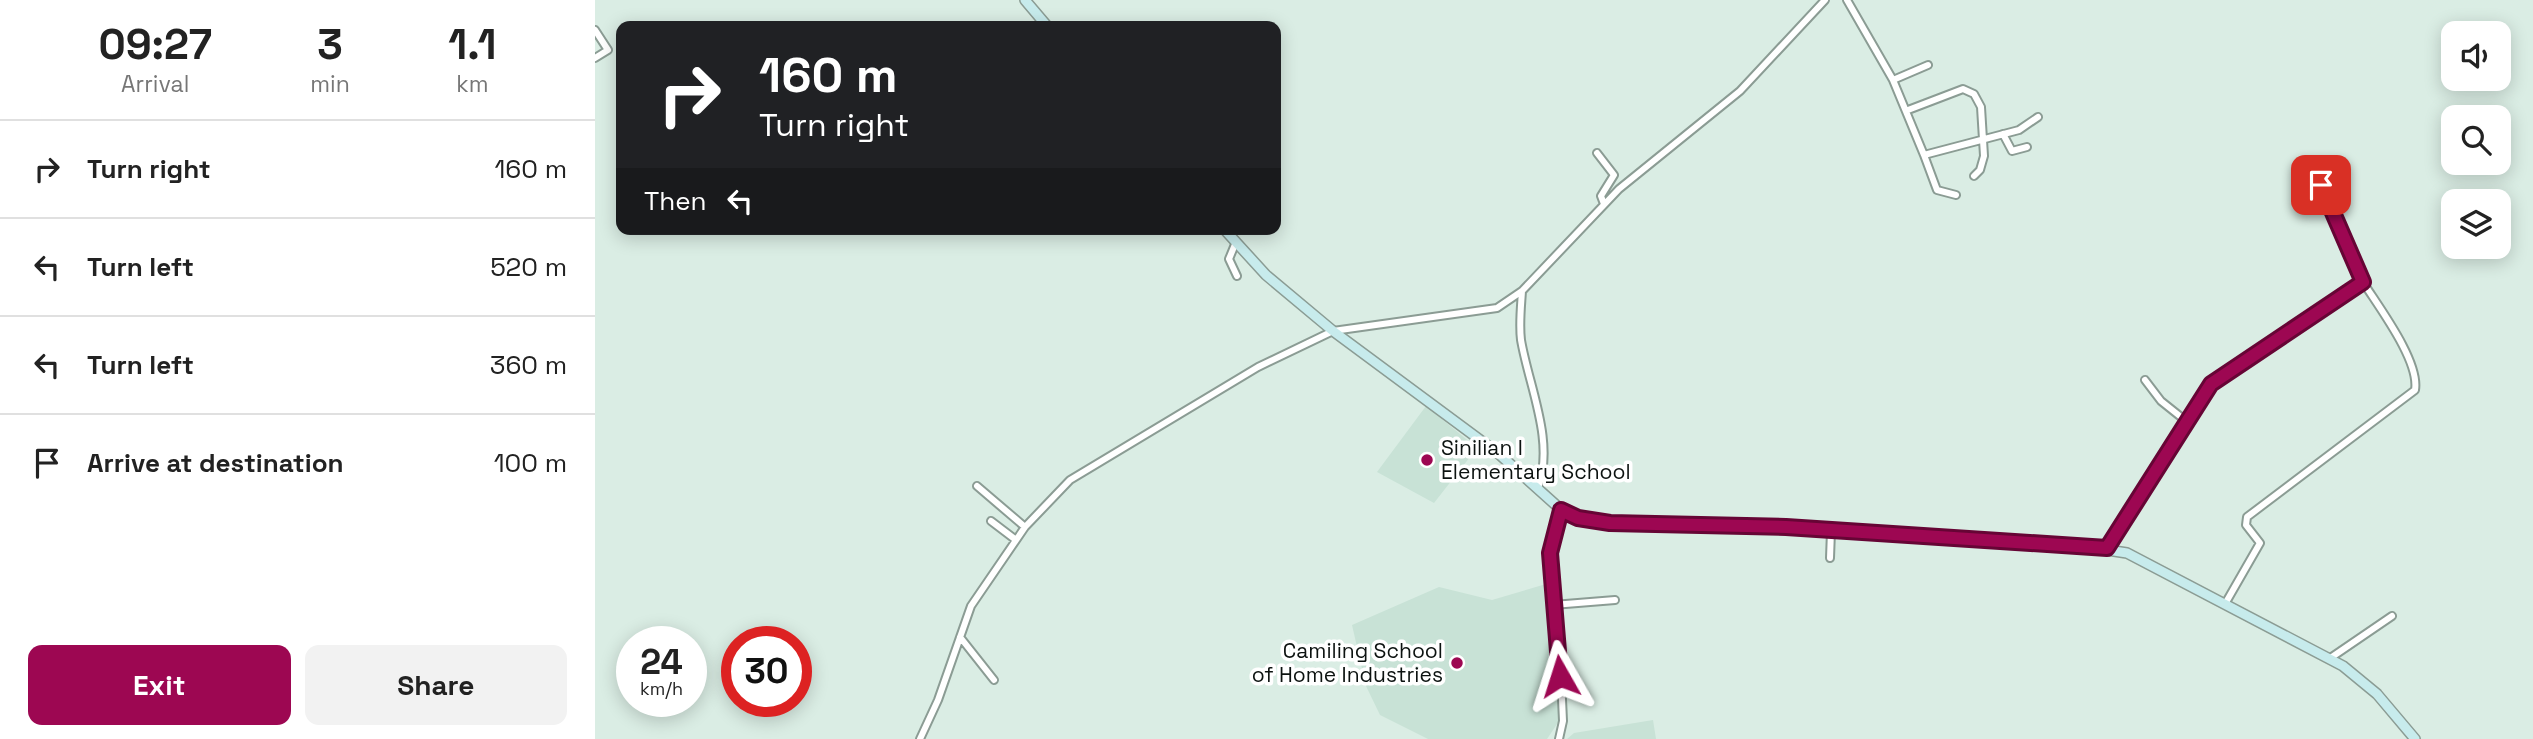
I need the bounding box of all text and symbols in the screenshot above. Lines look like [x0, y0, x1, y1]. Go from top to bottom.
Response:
text: 09:27 [98, 18, 212, 71]
text: 3 [317, 18, 343, 71]
text: 1.1 [448, 18, 497, 71]
map controls [2441, 21, 2511, 259]
button: sound [2441, 21, 2511, 91]
text: 160 m [759, 44, 897, 106]
icon: right [644, 49, 735, 140]
text: Arrival [121, 69, 189, 99]
text: min [310, 69, 350, 99]
text: km [456, 69, 489, 99]
text: Turn right [759, 105, 909, 145]
button: search [2441, 105, 2511, 175]
icon: right [28, 150, 66, 188]
text: Turn right [87, 152, 211, 186]
text: 160 m [495, 152, 567, 186]
pin [2291, 155, 2351, 215]
icon: arrive [2302, 166, 2340, 204]
icon: left [721, 182, 759, 220]
text: Then [644, 184, 707, 218]
button: layers [2441, 189, 2511, 259]
icon: left [28, 248, 66, 286]
text: Turn left [87, 250, 194, 284]
text: 520 m [490, 250, 567, 284]
icon: left [28, 346, 66, 384]
text: Turn left [87, 348, 194, 382]
text: 360 m [490, 348, 567, 382]
place label: Sinilian I Elementary School [1441, 434, 1631, 485]
icon: arrive [28, 444, 66, 482]
text: Arrive at destination [87, 446, 344, 480]
text: 100 m [494, 446, 567, 480]
marker: Sinilian I Elementary School [1419, 452, 1435, 468]
speed limit sign: 30 [721, 626, 812, 717]
place label: Camiling School of Home Industries [1252, 637, 1443, 688]
position arrow [1523, 639, 1597, 713]
text: 24 [640, 640, 683, 684]
button: Exit [28, 645, 291, 725]
button: Share [305, 645, 567, 725]
marker: Camiling School of Home Industries [1449, 655, 1465, 671]
text: km/h [640, 677, 683, 700]

